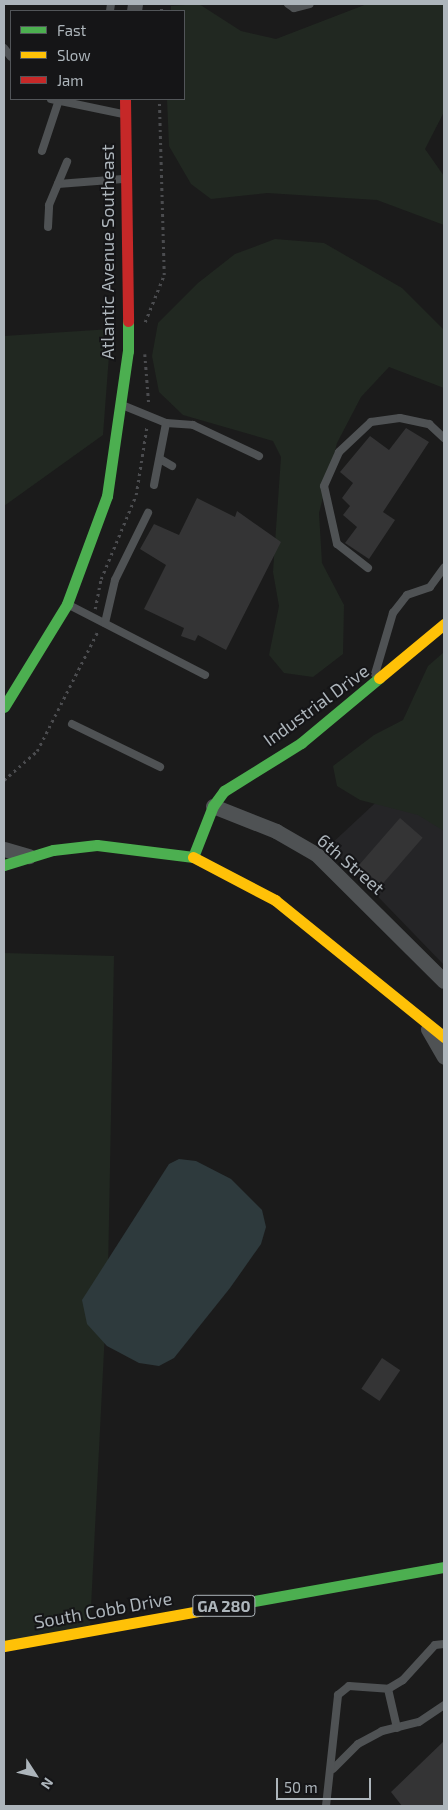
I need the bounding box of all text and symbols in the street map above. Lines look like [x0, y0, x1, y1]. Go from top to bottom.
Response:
legend [10, 10, 185, 100]
text: Fast [57, 21, 86, 39]
text: Slow [57, 46, 91, 64]
text: Jam [57, 71, 83, 89]
street label: Atlantic Avenue Southeast [96, 144, 118, 360]
street label: Industrial Drive [259, 659, 373, 751]
street label: 6th Street [313, 829, 389, 899]
street label: South Cobb Drive [32, 1587, 174, 1633]
road number: GA 280 [192, 1592, 256, 1620]
north arrow [10, 1750, 60, 1800]
scale bar [278, 1768, 373, 1800]
text: N [38, 1775, 58, 1793]
text: 50 m [284, 1778, 318, 1796]

